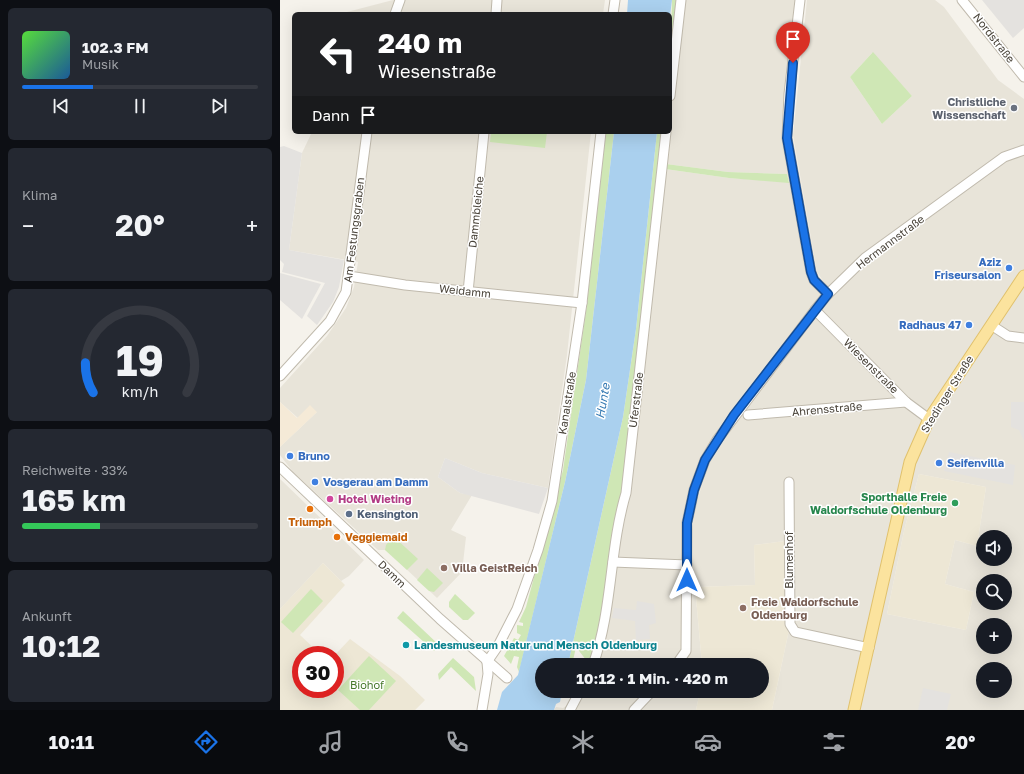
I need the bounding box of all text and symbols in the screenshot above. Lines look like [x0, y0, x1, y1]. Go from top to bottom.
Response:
street label: Nordstraße [971, 10, 1018, 65]
pin [776, 22, 810, 63]
text: 240 m [378, 26, 462, 59]
icon: left [312, 28, 364, 80]
icon: arrive [782, 28, 804, 50]
text: 102.3 FM [82, 38, 149, 56]
text: Musik [82, 56, 119, 72]
text: Wiesenstraße [378, 60, 496, 82]
icon: previous [50, 95, 72, 117]
icon: pause [129, 95, 151, 117]
icon: next [208, 95, 230, 117]
place label: Christliche Wissenschaft [932, 95, 1007, 121]
marker: Christliche Wissenschaft [1009, 103, 1019, 113]
icon: arrive [357, 104, 379, 126]
text: Dann [312, 106, 349, 124]
street label: Dammbleiche [465, 175, 486, 248]
street label: Am Festungsgraben [341, 177, 366, 283]
text: Klima [22, 187, 57, 203]
text: 20° [115, 207, 165, 243]
text: − [22, 212, 34, 239]
text: + [246, 212, 258, 239]
street label: Hermannstraße [853, 212, 926, 271]
place label: Aziz Friseursalon [934, 255, 1001, 281]
marker: Aziz Friseursalon [1004, 263, 1014, 273]
street label: Weidamm [439, 281, 492, 300]
place label: Radhaus 47 [899, 318, 961, 331]
marker: Radhaus 47 [964, 320, 974, 330]
text: 19 [116, 335, 164, 385]
street label: Wiesenstraße [841, 336, 901, 396]
street label: Stedinger Straße [918, 353, 976, 435]
street label: Kanalstraße [555, 370, 578, 435]
street label: Uferstraße [626, 371, 645, 429]
water label: Hunte [592, 381, 613, 420]
text: km/h [122, 383, 158, 400]
street label: Ahrensstraße [791, 399, 863, 418]
place label: Bruno [298, 449, 330, 462]
marker: Bruno [285, 451, 295, 461]
place label: Seifenvilla [947, 456, 1004, 469]
marker: Seifenvilla [934, 458, 944, 468]
text: Reichweite · 33% [22, 462, 127, 478]
place label: Vosgerau am Damm [323, 475, 429, 488]
marker: Vosgerau am Damm [310, 477, 320, 487]
text: 165 km [22, 482, 126, 518]
place label: Sporthalle Freie Waldorfschule Oldenburg [810, 490, 948, 516]
place label: Hotel Wieting [338, 492, 412, 505]
marker: Hotel Wieting [325, 494, 335, 504]
marker: Sporthalle Freie Waldorfschule Oldenburg [950, 498, 960, 508]
marker: Triumph [305, 504, 315, 514]
place label: Kensington [357, 507, 418, 520]
marker: Kensington [344, 509, 354, 519]
place label: Triumph [288, 515, 332, 528]
place label: Veggiemaid [345, 530, 408, 543]
map controls [976, 530, 1012, 698]
button: sound [976, 530, 1012, 566]
street label: Blumenhof [782, 531, 795, 589]
marker: Veggiemaid [332, 532, 342, 542]
street label: Damm [376, 557, 409, 590]
position arrow [666, 559, 708, 601]
place label: Villa GeistReich [452, 561, 538, 574]
marker: Villa GeistReich [439, 563, 449, 573]
button: search [976, 574, 1012, 610]
place label: Freie Waldorfschule Oldenburg [751, 595, 859, 621]
marker: Freie Waldorfschule Oldenburg [738, 603, 748, 613]
text: Ankunft [22, 608, 72, 624]
button: + [976, 618, 1012, 654]
text: 10:12 [22, 628, 100, 664]
place label: Landesmuseum Natur und Mensch Oldenburg [414, 638, 657, 651]
marker: Landesmuseum Natur und Mensch Oldenburg [401, 640, 411, 650]
speed limit sign: 30 [292, 646, 344, 698]
button: − [976, 662, 1012, 698]
text: 10:12 · 1 Min. · 420 m [576, 669, 728, 687]
park label: Biohof [350, 678, 384, 691]
icon: directions [192, 728, 220, 756]
icon: music [317, 728, 345, 756]
icon: phone [443, 728, 471, 756]
icon: climate [569, 728, 597, 756]
icon: car [694, 728, 722, 756]
icon: filters [820, 728, 848, 756]
text: 10:11 [49, 731, 94, 753]
text: 20° [945, 731, 975, 753]

